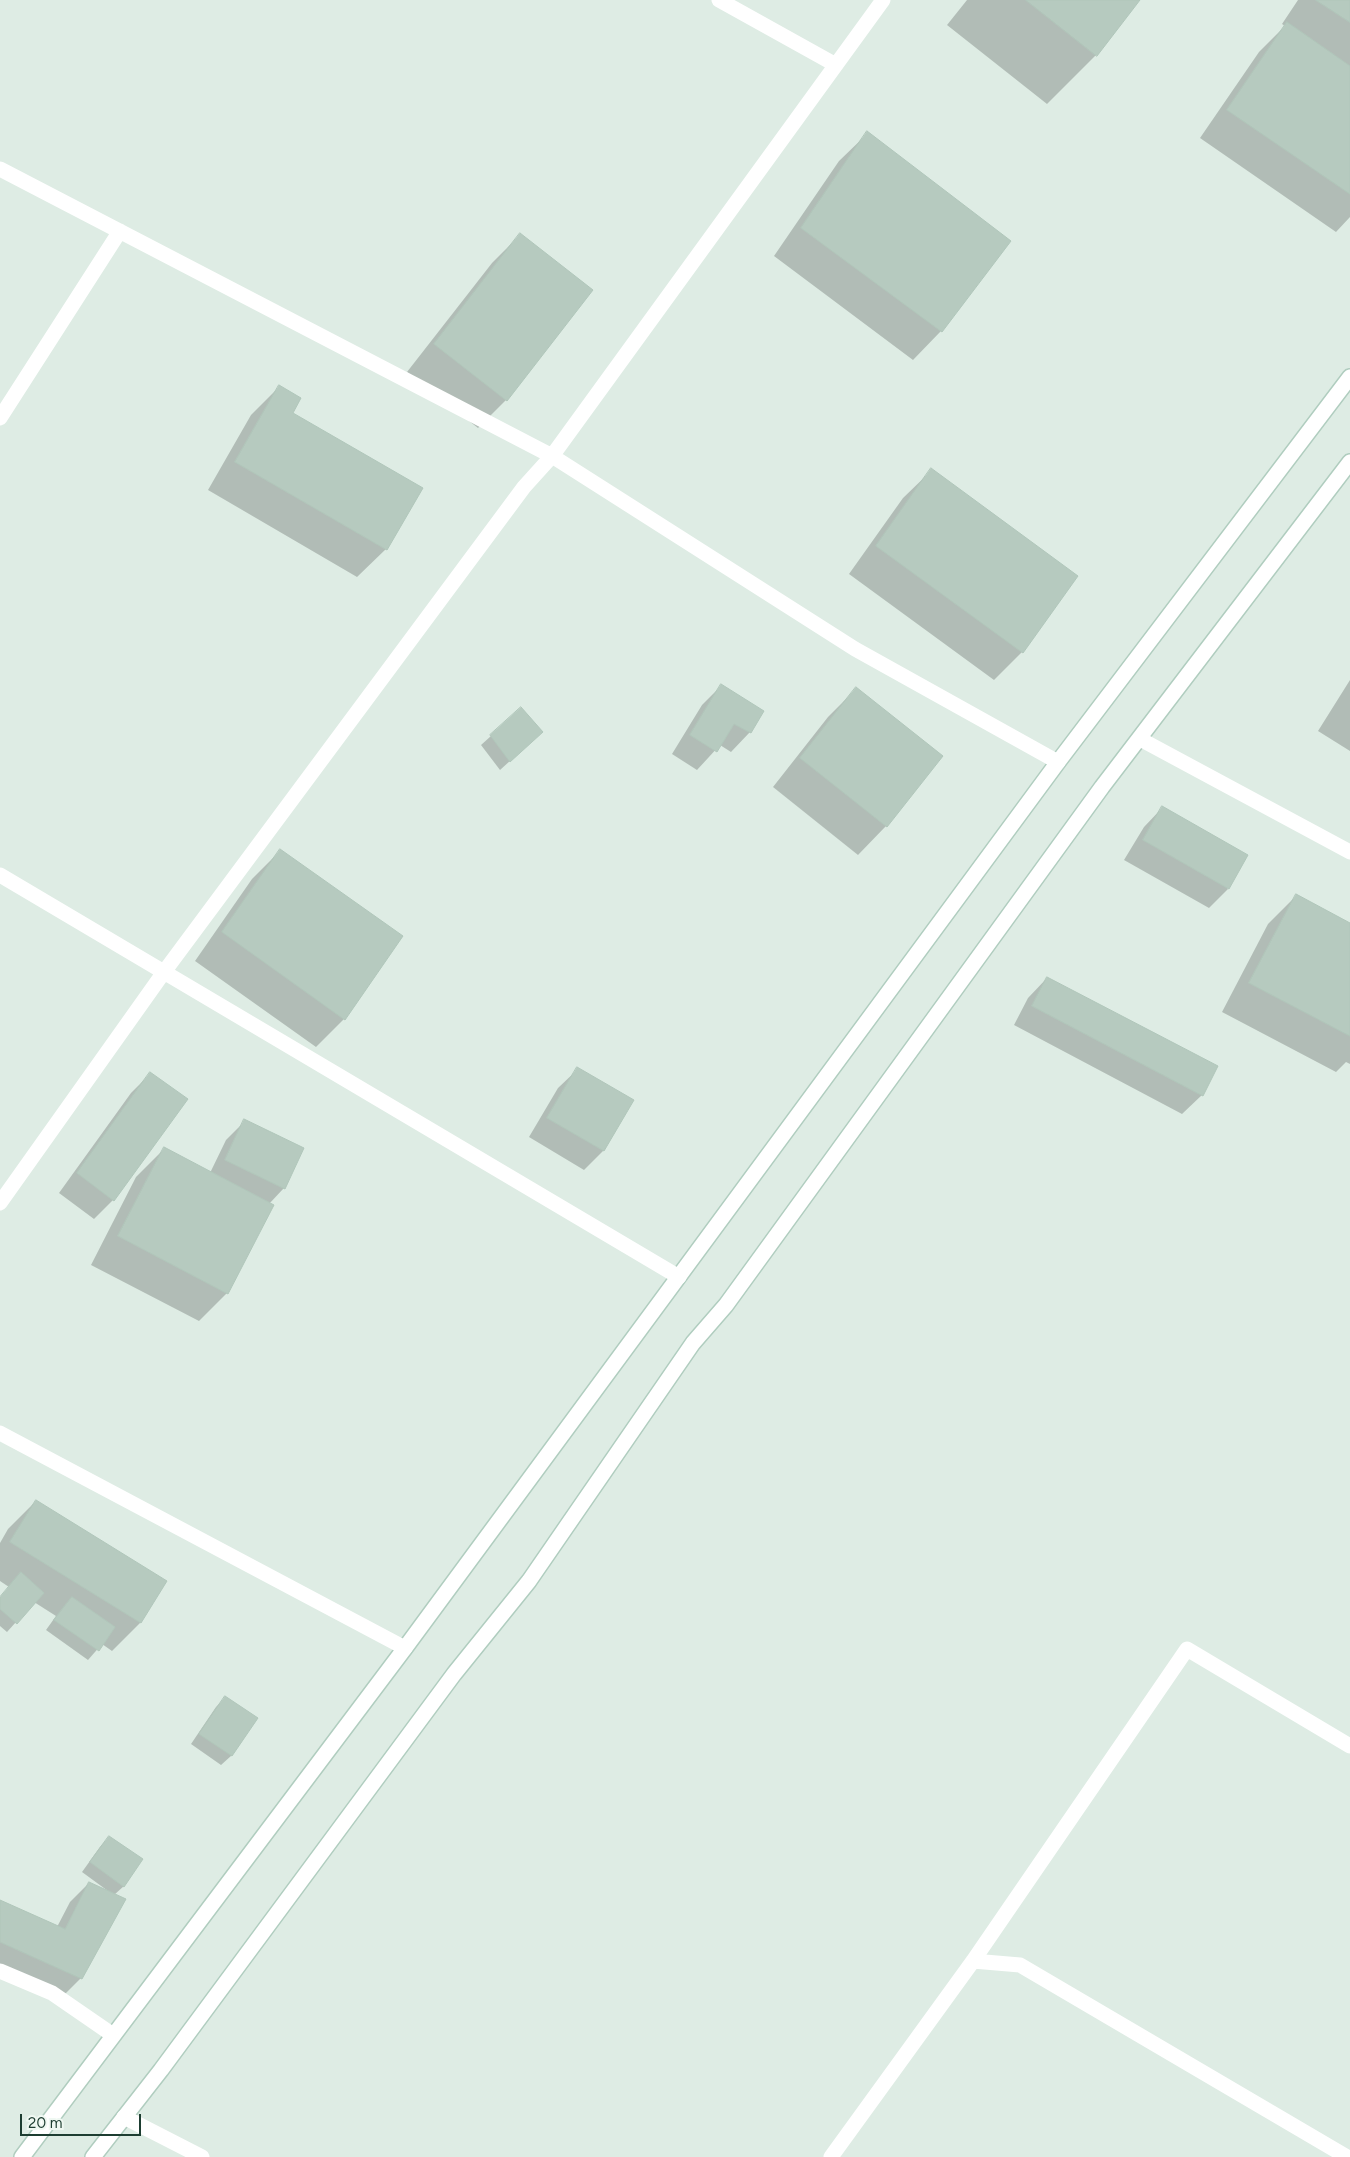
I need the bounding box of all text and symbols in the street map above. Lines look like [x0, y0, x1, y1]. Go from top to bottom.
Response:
scale bar [22, 2104, 144, 2136]
text: 20 m [28, 2114, 62, 2132]

